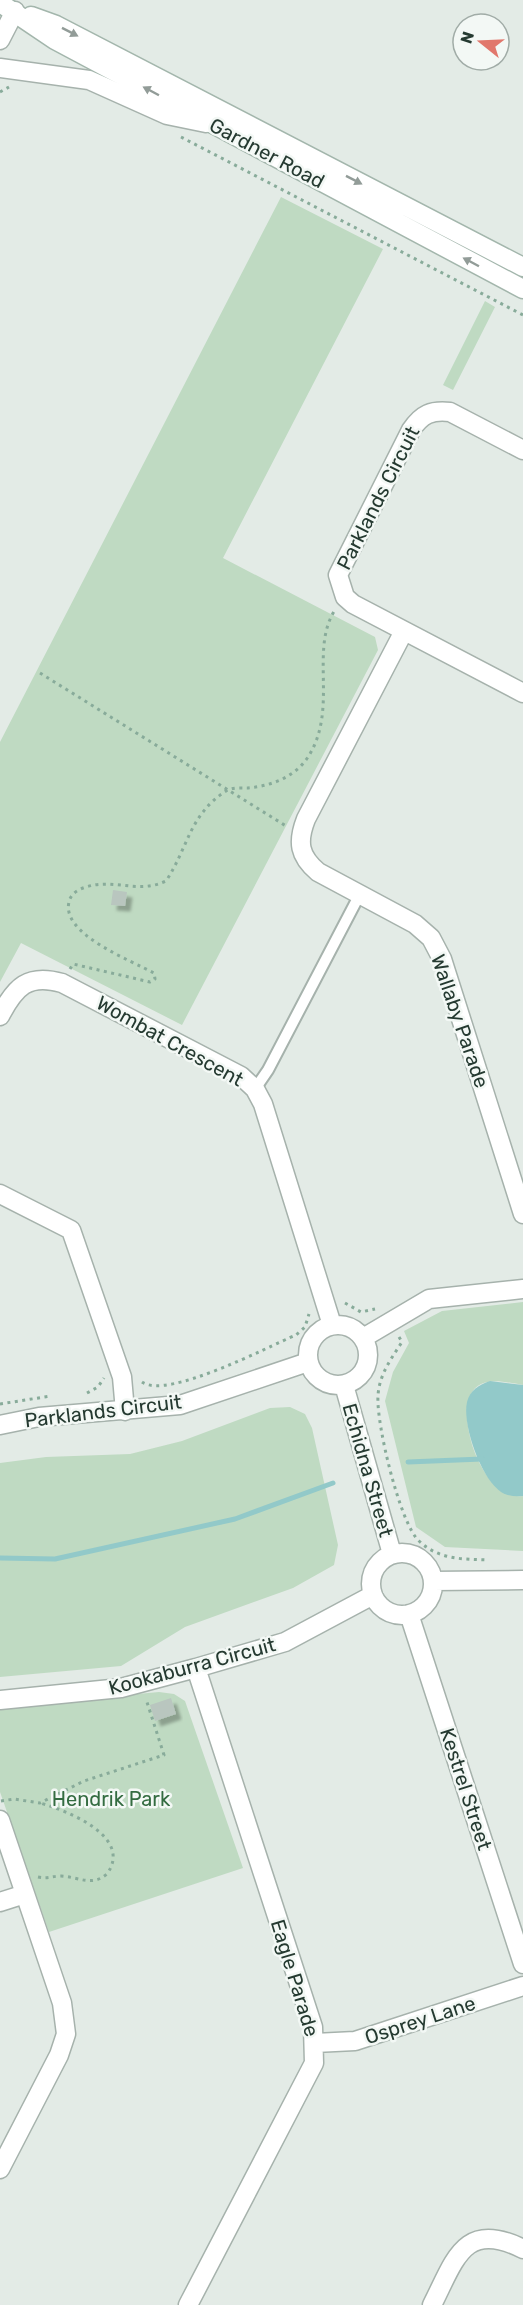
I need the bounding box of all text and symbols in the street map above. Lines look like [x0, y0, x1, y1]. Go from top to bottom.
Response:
north arrow [451, 12, 511, 72]
one-way arrow [61, 27, 78, 37]
text: N [456, 29, 478, 46]
one-way arrow [143, 86, 160, 96]
street label: Gardner Road [205, 113, 329, 193]
one-way arrow [346, 175, 363, 185]
one-way arrow [463, 257, 480, 267]
street label: Parklands Circuit [331, 422, 425, 574]
street label: Wallaby Parade [426, 951, 494, 1091]
street label: Wombat Crescent [92, 991, 248, 1091]
street label: Parklands Circuit [23, 1389, 183, 1433]
street label: Echidna Street [337, 1400, 399, 1540]
street label: Kookaburra Circuit [106, 1632, 278, 1700]
street label: Kestrel Street [435, 1725, 497, 1853]
park label: Hendrik Park [52, 1787, 171, 1811]
street label: Eagle Parade [266, 1916, 324, 2040]
street label: Osprey Lane [362, 1991, 478, 2049]

